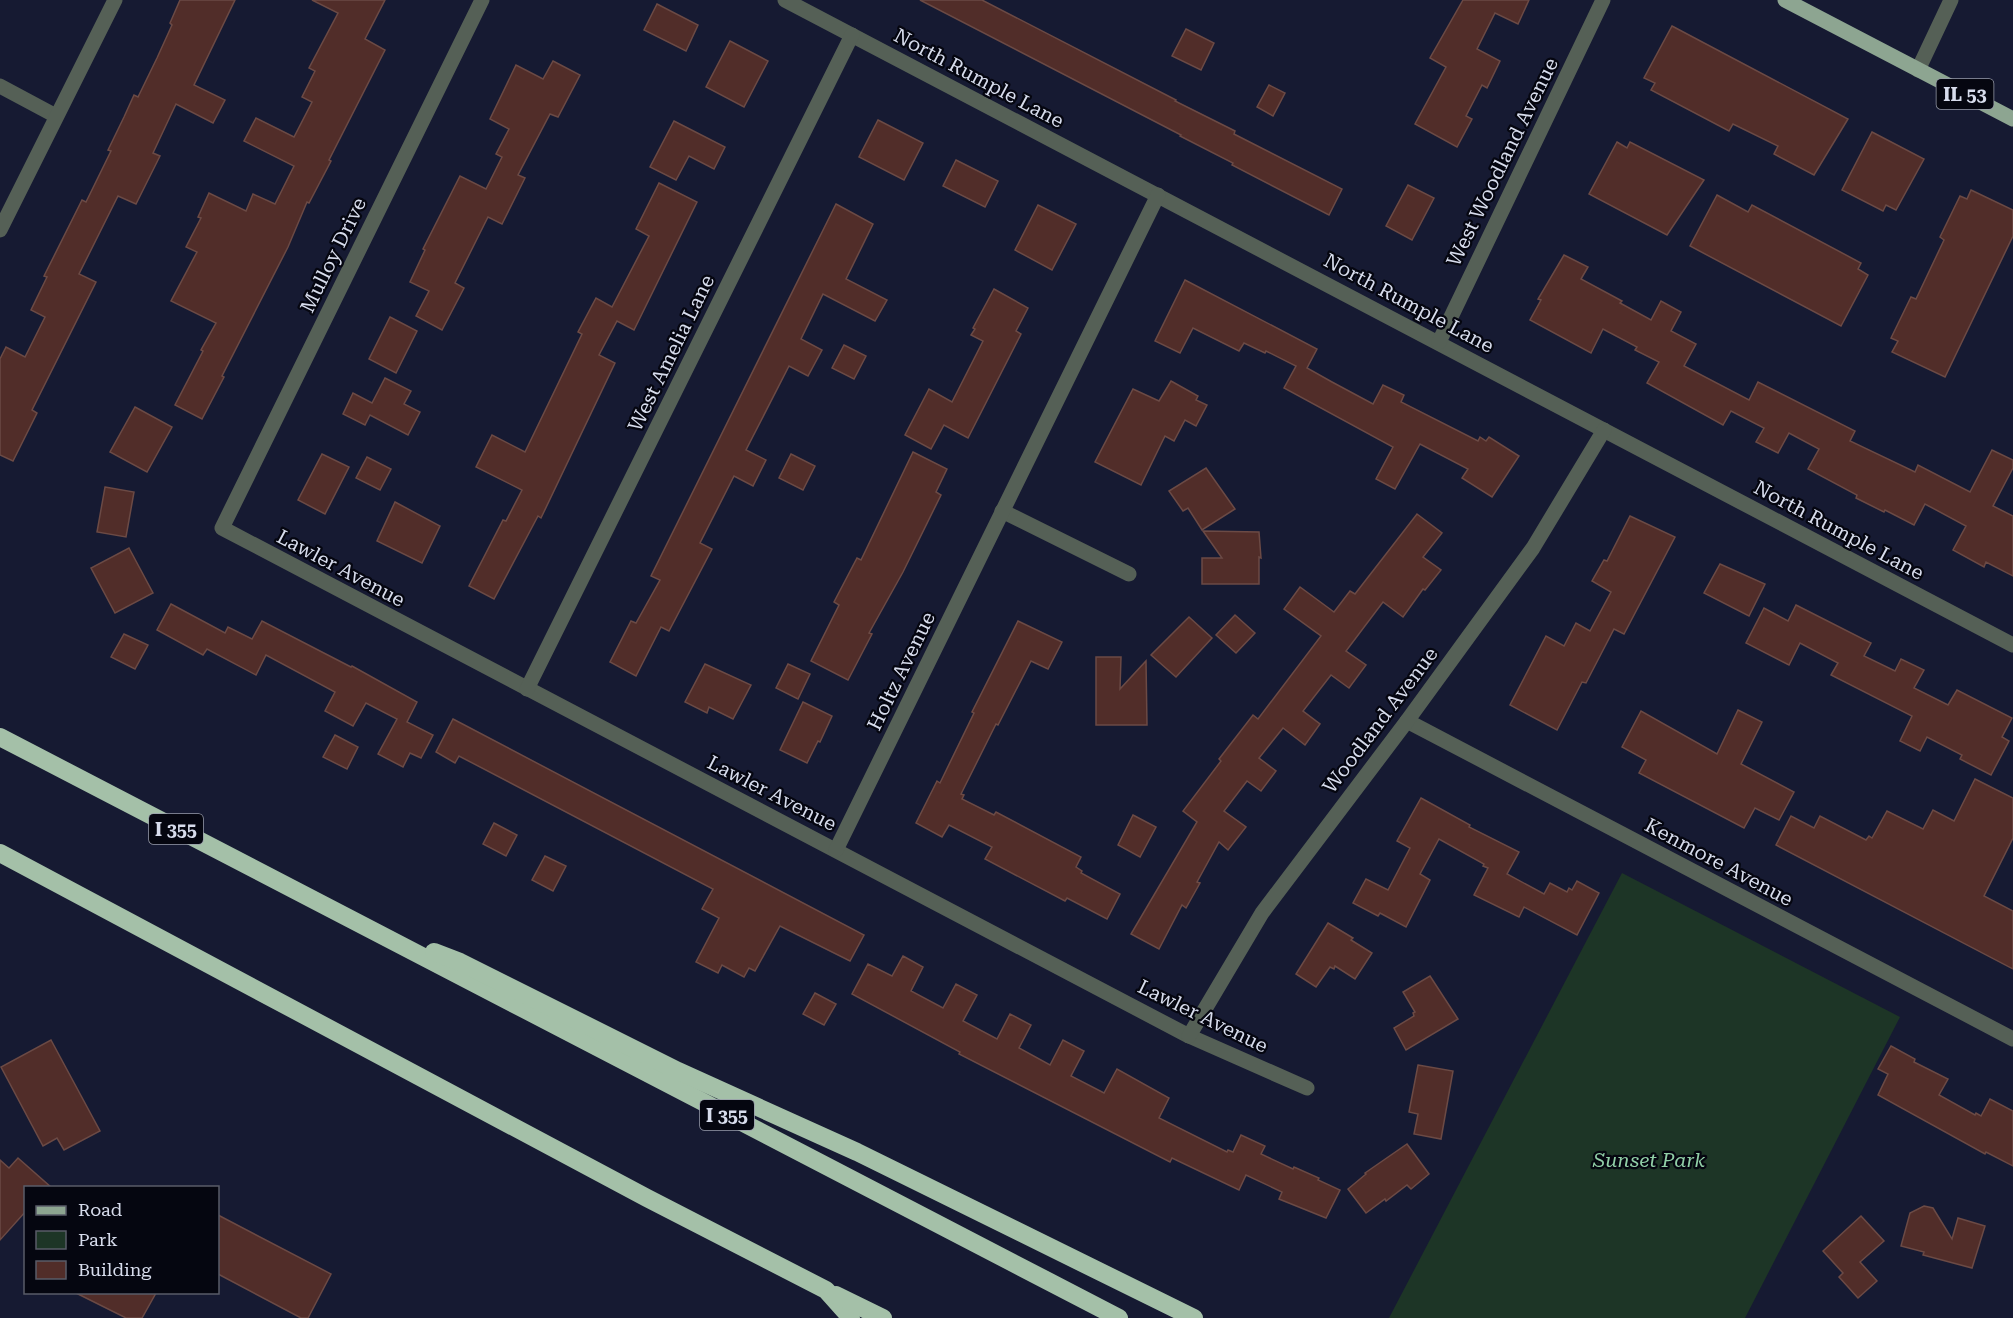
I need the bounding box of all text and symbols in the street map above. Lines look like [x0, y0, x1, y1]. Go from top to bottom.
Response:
street label: North Rumple Lane [890, 23, 1068, 133]
street label: West Woodland Avenue [1441, 54, 1563, 270]
road number: IL 53 [1936, 79, 1994, 109]
street label: Mulloy Drive [295, 194, 371, 316]
street label: North Rumple Lane [1320, 248, 1498, 358]
street label: West Amelia Lane [623, 271, 719, 435]
street label: North Rumple Lane [1750, 475, 1928, 585]
street label: Lawler Avenue [273, 524, 409, 612]
street label: Holtz Avenue [862, 608, 940, 734]
street label: Woodland Avenue [1317, 642, 1443, 798]
street label: Lawler Avenue [703, 750, 841, 836]
street label: Kenmore Avenue [1641, 813, 1797, 911]
road number: I 355 [149, 814, 203, 844]
street label: Lawler Avenue [1134, 974, 1272, 1058]
road number: I 355 [700, 1100, 754, 1130]
park label: Sunset Park [1592, 1148, 1705, 1172]
legend [24, 1186, 219, 1294]
text: Road [78, 1199, 123, 1220]
text: Park [78, 1229, 118, 1250]
text: Building [78, 1259, 152, 1280]

